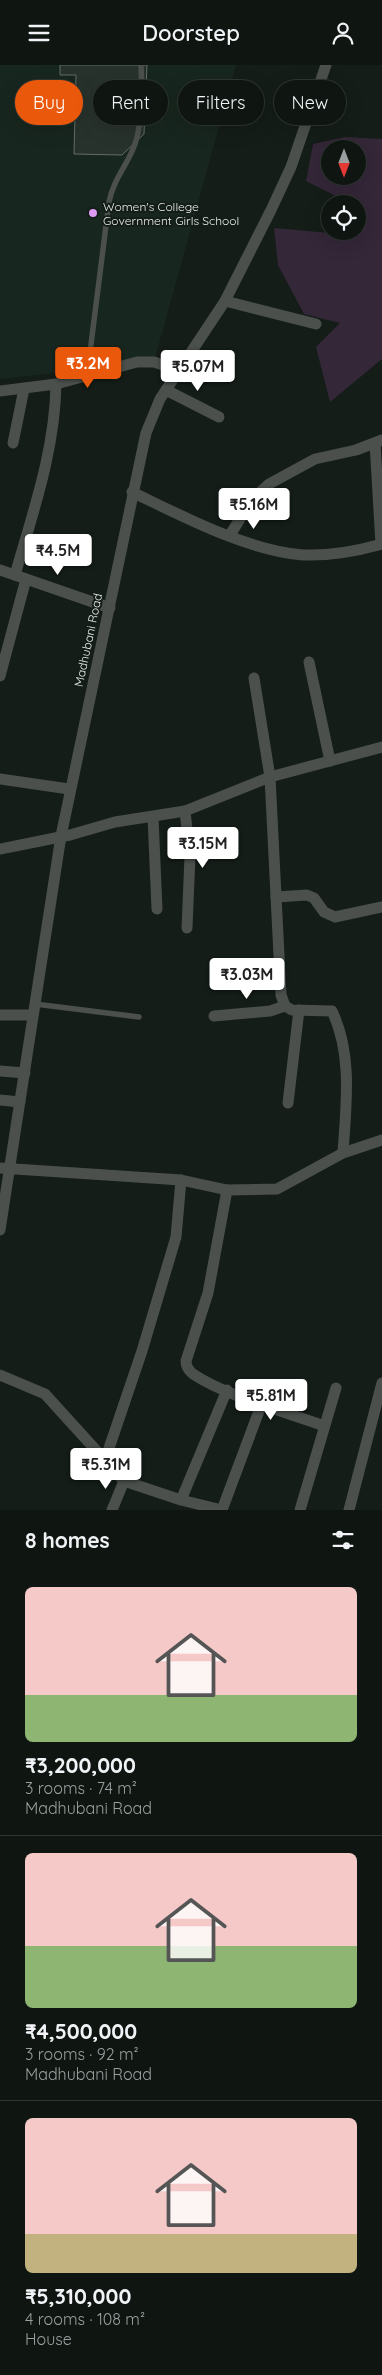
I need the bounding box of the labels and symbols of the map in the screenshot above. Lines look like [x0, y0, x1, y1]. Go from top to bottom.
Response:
north arrow [321, 140, 366, 185]
place label: Women's College Government Girls School [103, 199, 239, 228]
marker: Women's College Government Girls School [87, 207, 99, 219]
pin: ₹3.2M [53, 347, 123, 389]
pin: ₹5.07M [157, 349, 239, 392]
pin: ₹5.16M [213, 487, 295, 530]
pin: ₹4.5M [23, 533, 93, 576]
street label: Madhubani Road [71, 592, 105, 688]
pin: ₹3.15M [162, 827, 244, 869]
pin: ₹3.03M [206, 957, 288, 1000]
pin: ₹5.81M [230, 1379, 312, 1421]
pin: ₹5.31M [65, 1447, 147, 1490]

